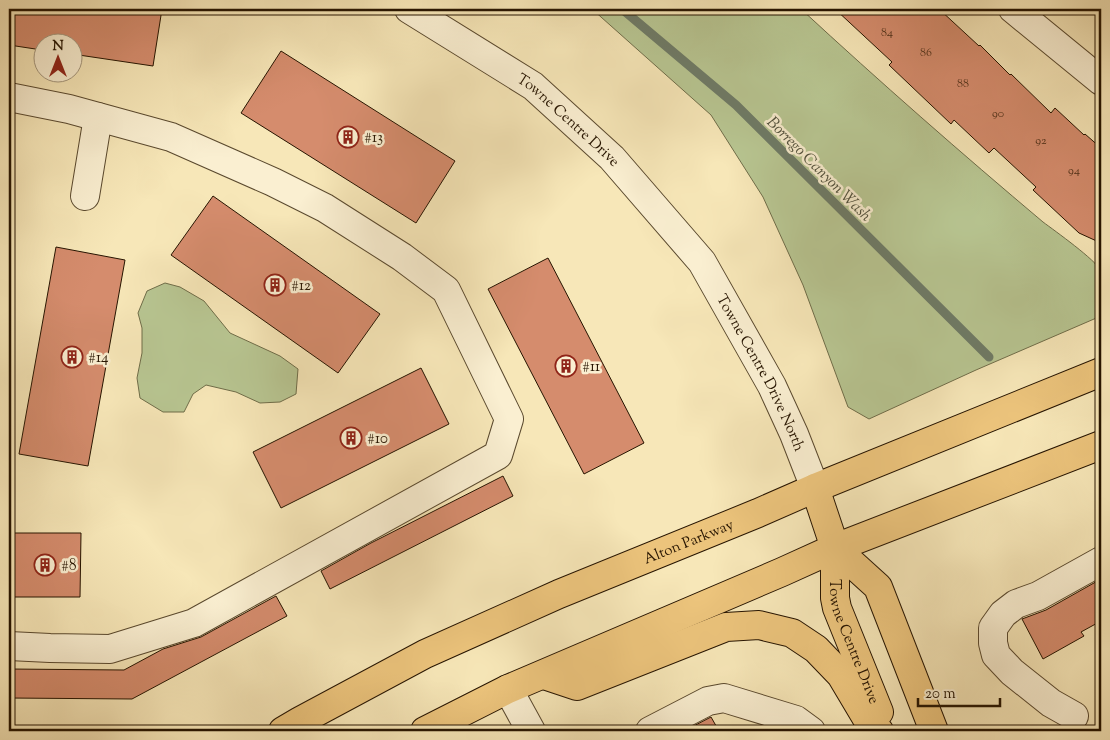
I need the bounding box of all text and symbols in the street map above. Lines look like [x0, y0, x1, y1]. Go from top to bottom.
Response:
house number: 84 [881, 24, 893, 42]
north arrow [32, 32, 82, 82]
text: N [52, 37, 64, 57]
house number: 86 [920, 44, 932, 62]
street label: Towne Centre Drive [512, 69, 624, 172]
house number: 88 [957, 75, 969, 93]
house number: 90 [992, 105, 1004, 123]
water label: Borrego Canyon Wash [761, 112, 876, 227]
building icon: #13 [336, 125, 360, 149]
place label: #13 [364, 128, 383, 149]
house number: 92 [1035, 132, 1047, 150]
house number: 94 [1068, 162, 1080, 180]
building icon: #12 [263, 273, 287, 297]
place label: #12 [291, 276, 311, 297]
street label: Towne Centre Drive North [710, 291, 809, 455]
building icon: #14 [60, 345, 84, 369]
place label: #14 [88, 348, 109, 369]
building icon: #11 [554, 354, 578, 378]
place label: #11 [582, 357, 600, 378]
building icon: #10 [339, 426, 363, 450]
place label: #10 [367, 429, 388, 450]
street label: Alton Parkway [641, 515, 738, 570]
building icon: #8 [33, 553, 57, 577]
place label: #8 [61, 556, 77, 577]
street label: Towne Centre Drive [823, 579, 884, 707]
scale bar [918, 675, 1000, 707]
text: 20 m [925, 684, 956, 705]

